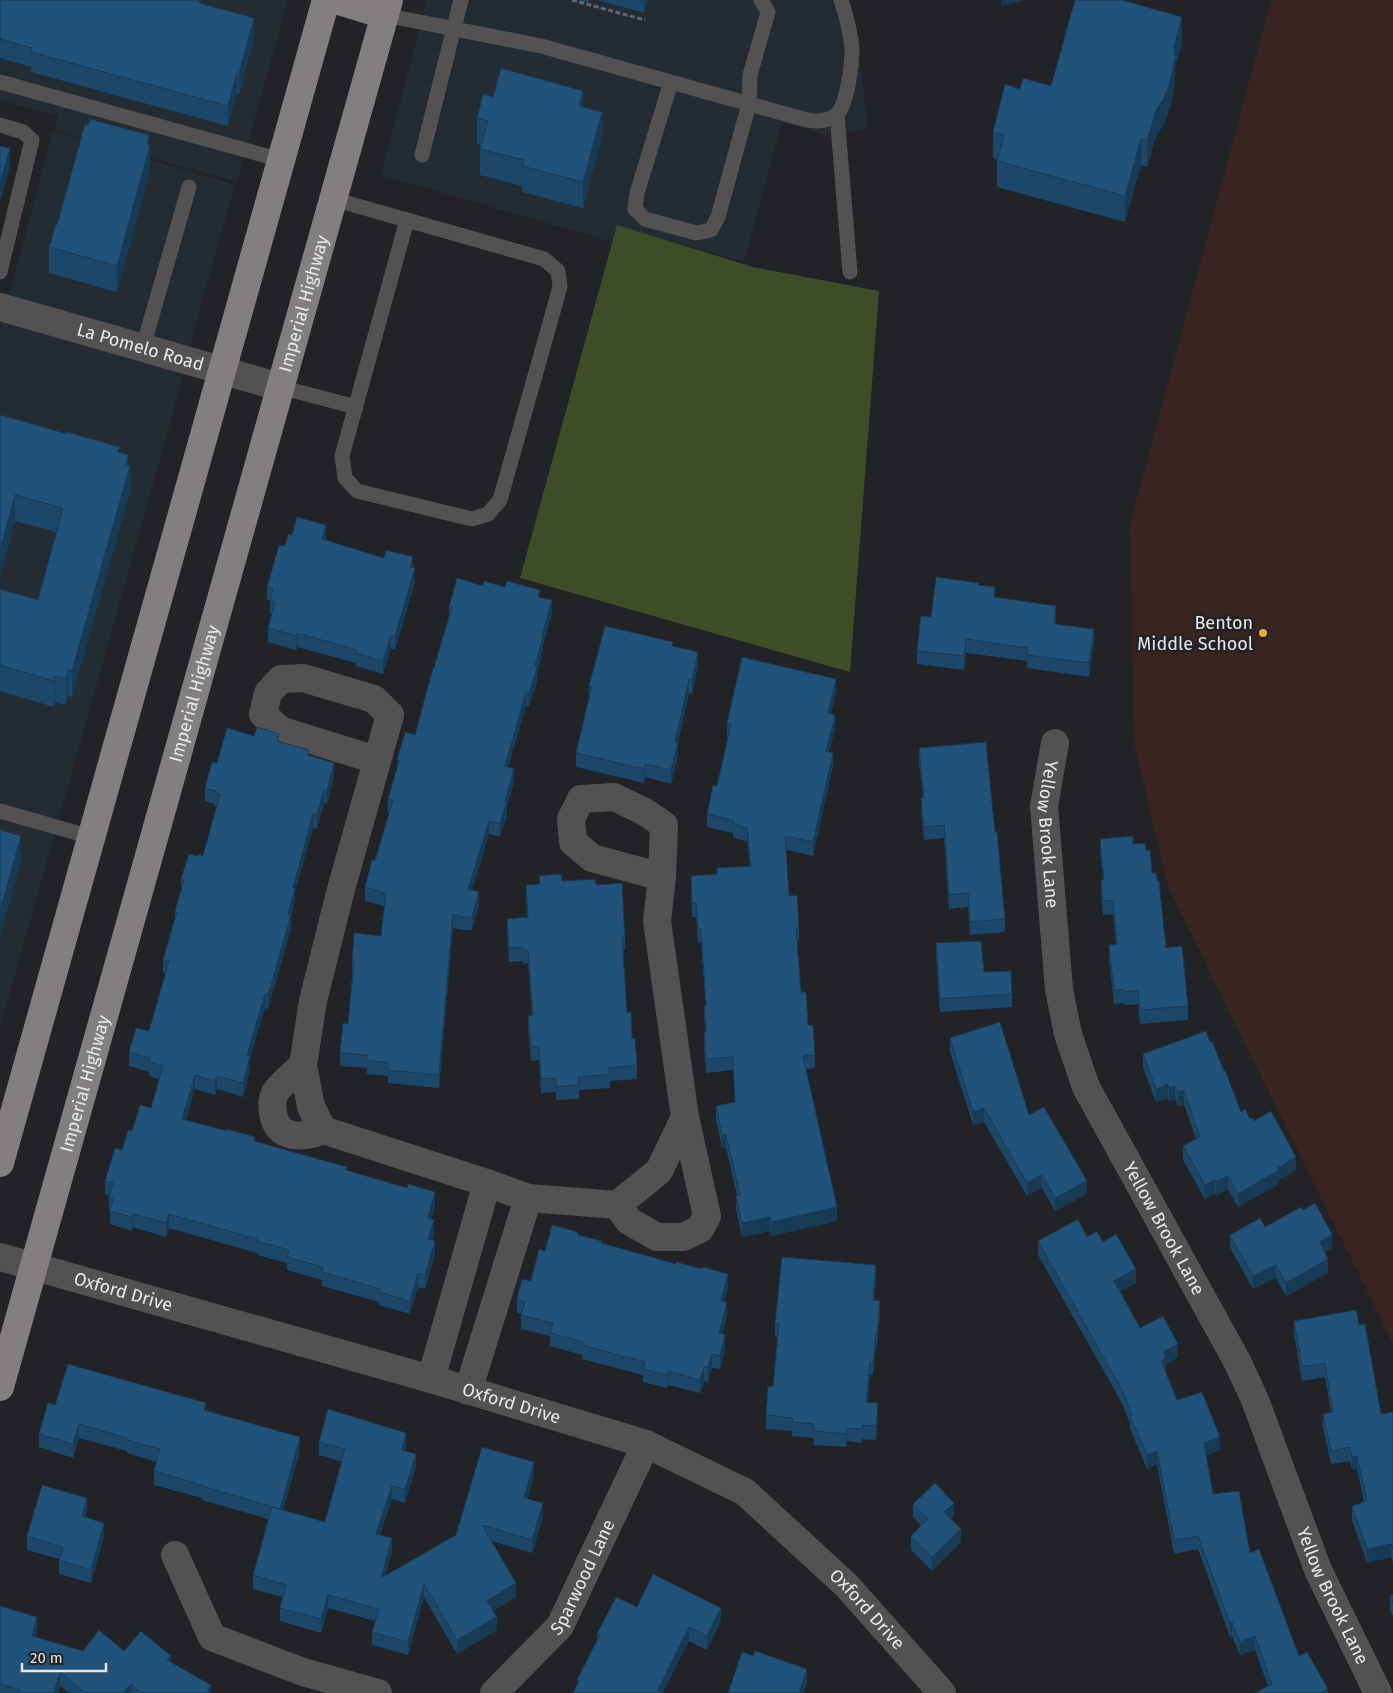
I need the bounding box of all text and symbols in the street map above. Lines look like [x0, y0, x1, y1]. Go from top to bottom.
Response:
street label: Imperial Highway [274, 233, 334, 375]
street label: La Pomelo Road [74, 319, 206, 376]
place label: Benton Middle School [1137, 612, 1253, 655]
street label: Imperial Highway [165, 623, 224, 765]
marker: Benton Middle School [1257, 627, 1269, 639]
street label: Yellow Brook Lane [1032, 758, 1063, 909]
street label: Imperial Highway [55, 1013, 115, 1155]
street label: Yellow Brook Lane [1118, 1158, 1209, 1299]
street label: Oxford Drive [71, 1267, 175, 1316]
street label: Oxford Drive [460, 1378, 563, 1429]
street label: Sparwood Lane [546, 1516, 620, 1640]
street label: Yellow Brook Lane [1292, 1524, 1373, 1668]
street label: Oxford Drive [825, 1564, 909, 1654]
scale bar [22, 1640, 106, 1672]
text: 20 m [30, 1649, 63, 1667]

